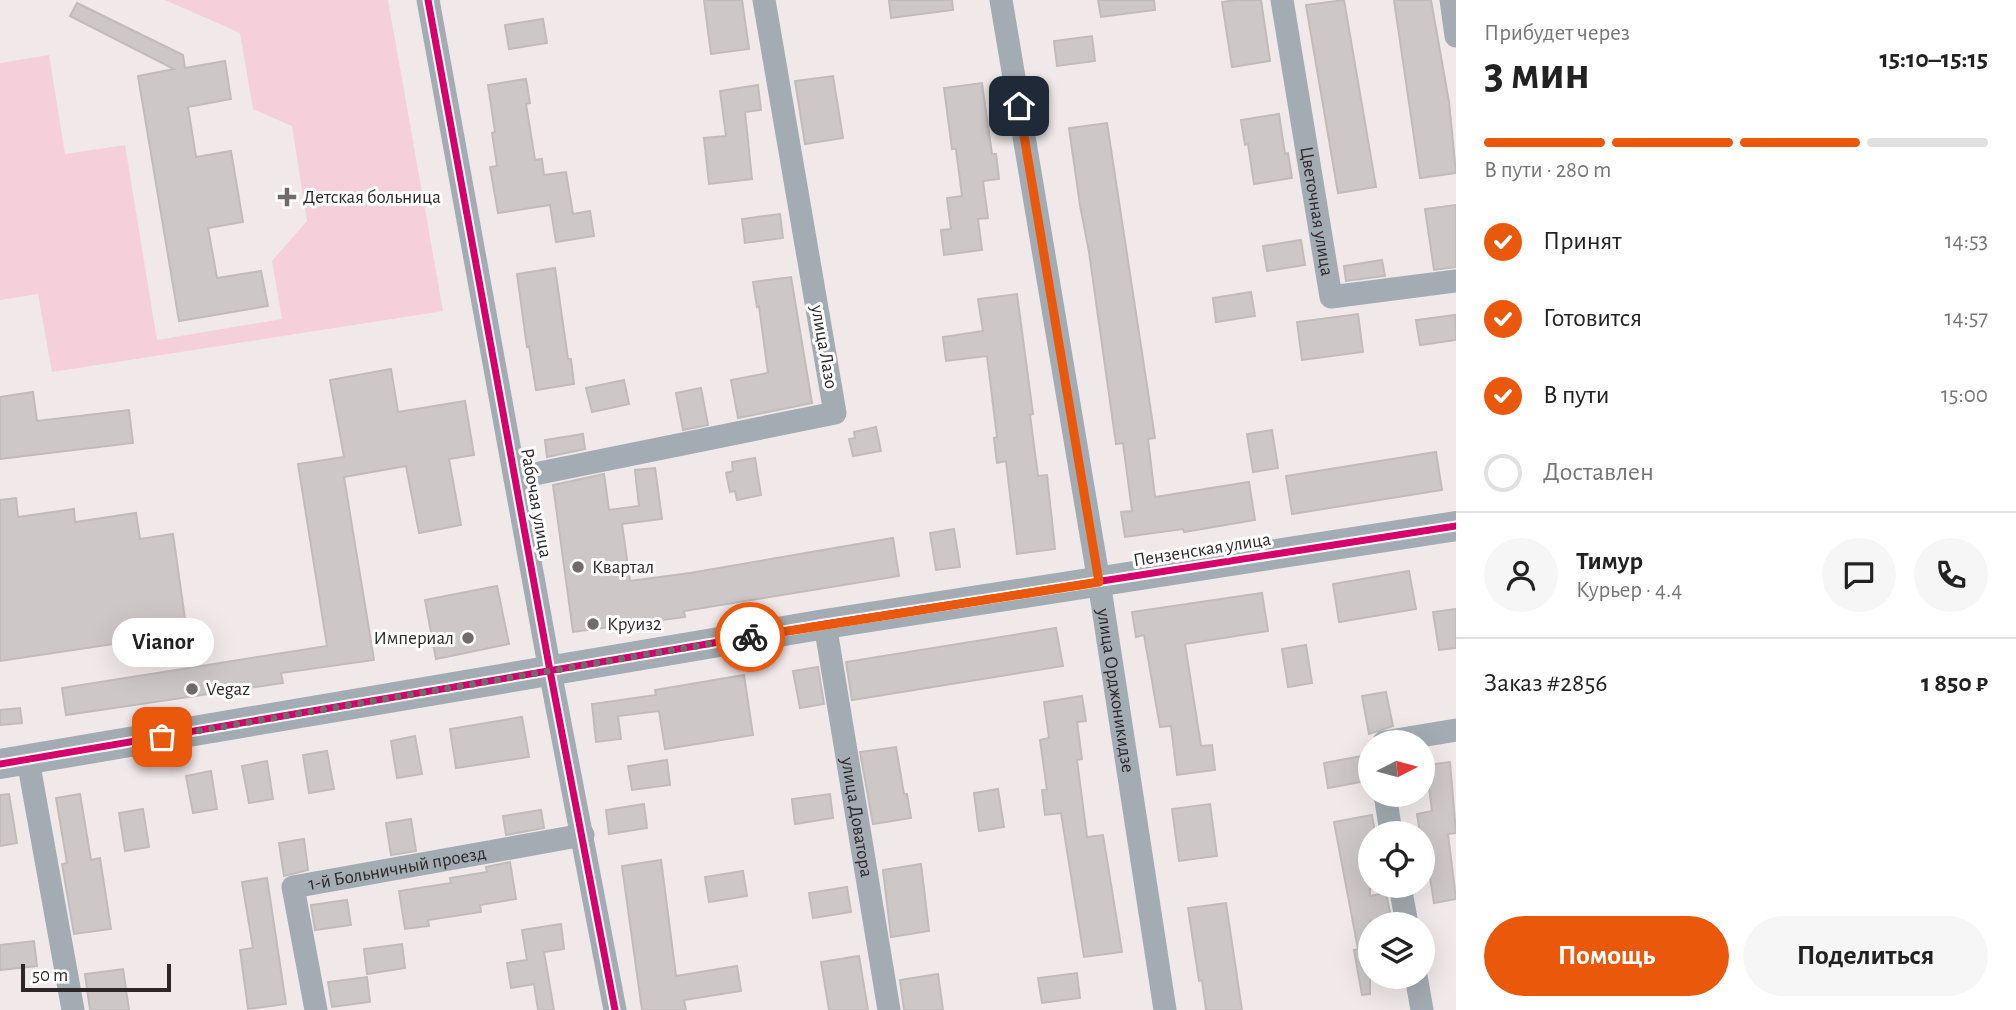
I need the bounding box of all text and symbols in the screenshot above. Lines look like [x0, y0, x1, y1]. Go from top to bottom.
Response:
text: Прибудет через [1484, 22, 1630, 45]
text: 15:10–15:15 [1879, 46, 1988, 72]
text: 3 мин [1484, 51, 1590, 97]
pin [989, 76, 1049, 136]
icon: home [1000, 87, 1038, 125]
street label: Цветочная улица [1297, 145, 1337, 278]
text: В пути · 280 m [1484, 159, 1611, 182]
marker: Детская больница [277, 187, 297, 207]
place label: Детская больница [303, 188, 441, 207]
icon: check [1484, 223, 1522, 261]
text: Принят [1543, 228, 1622, 254]
text: 14:53 [1945, 230, 1988, 253]
icon: check [1484, 300, 1522, 338]
street label: улица Лазо [807, 303, 841, 390]
text: Готовится [1543, 305, 1642, 331]
text: 14:57 [1945, 307, 1988, 330]
icon: check [1484, 377, 1522, 415]
text: В пути [1543, 382, 1609, 408]
text: 15:00 [1941, 384, 1988, 407]
street label: Рабочая улица [517, 447, 555, 560]
text: Доставлен [1543, 459, 1654, 485]
street label: Пензенская улица [1132, 530, 1272, 570]
button: person [1484, 538, 1558, 612]
button: chat [1822, 538, 1896, 612]
button: phone [1914, 538, 1988, 612]
text: Тимур [1576, 548, 1643, 574]
place label: Квартал [592, 558, 654, 577]
marker: Квартал [570, 559, 586, 575]
text: Курьер · 4.4 [1576, 579, 1682, 602]
courier [715, 602, 785, 672]
street label: улица Орджоникидзе [1094, 606, 1138, 774]
place label: Круиз2 [607, 615, 662, 634]
marker: Круиз2 [585, 616, 601, 632]
callout: Vianor [111, 618, 213, 667]
icon: bike [731, 618, 769, 656]
place label: Империал [373, 629, 454, 648]
marker: Империал [460, 630, 476, 646]
text: Vianor [132, 631, 194, 654]
text: Заказ #2856 [1484, 670, 1608, 696]
text: 1 850 ₽ [1921, 670, 1988, 696]
place label: Vegaz [206, 680, 250, 699]
marker: Vegaz [184, 681, 200, 697]
pin [132, 707, 192, 767]
icon: bag [143, 718, 181, 756]
north arrow [1358, 730, 1435, 807]
map controls [1358, 730, 1435, 989]
street label: улица Доватора [838, 755, 876, 879]
button: locate [1358, 821, 1435, 898]
street label: 1-й Больничный проезд [307, 843, 488, 894]
button: layers [1358, 912, 1435, 989]
button: Помощь [1484, 916, 1729, 996]
button: Поделиться [1743, 916, 1988, 996]
scale bar [21, 961, 172, 993]
text: 50 m [32, 966, 68, 985]

